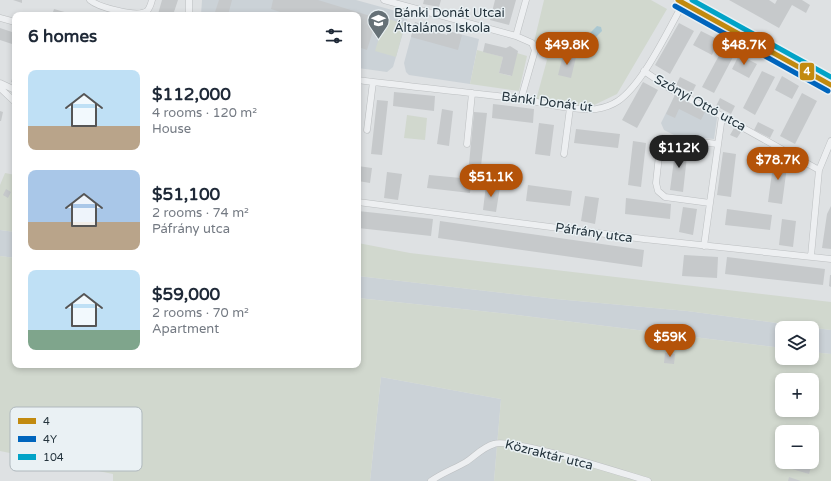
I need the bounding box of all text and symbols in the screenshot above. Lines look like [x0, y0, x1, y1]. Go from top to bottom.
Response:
place label: Bánki Donát Utcai Általános Iskola [394, 5, 505, 36]
school or university icon: Bánki Donát Utcai Általános Iskola [366, 7, 392, 40]
icon: filters [323, 25, 345, 47]
text: 6 homes [28, 26, 97, 47]
pin: $49.8K [534, 32, 600, 66]
pin: $48.7K [711, 32, 777, 66]
text: $49.8K [545, 37, 589, 53]
text: $48.7K [722, 37, 766, 53]
line badge: 4 [799, 62, 815, 81]
text: 4 [804, 65, 811, 78]
street label: Szőnyi Ottó utca [651, 71, 749, 135]
text: $112,000 [152, 84, 231, 105]
icon: home [60, 86, 108, 134]
street label: Bánki Donát út [501, 88, 593, 116]
text: 4 rooms · 120 m² [152, 105, 257, 121]
text: House [152, 121, 191, 137]
pin: $112K [651, 135, 707, 169]
text: $112K [658, 140, 700, 156]
pin: $78.7K [745, 147, 811, 181]
text: $78.7K [756, 152, 800, 168]
pin: $51.1K [458, 164, 524, 198]
text: $51.1K [469, 169, 513, 185]
text: $51,100 [152, 184, 220, 205]
icon: home [60, 186, 108, 234]
text: 2 rooms · 74 m² [152, 205, 249, 221]
street label: Páfrány utca [554, 220, 634, 246]
text: Páfrány utca [152, 221, 230, 237]
text: $59,000 [152, 284, 220, 305]
icon: home [60, 286, 108, 334]
text: 2 rooms · 70 m² [152, 305, 249, 321]
text: Apartment [152, 321, 219, 337]
map controls [775, 321, 819, 469]
button: layers [775, 321, 819, 365]
pin: $59K [646, 324, 694, 358]
text: $59K [653, 329, 687, 345]
button: + [775, 373, 819, 417]
legend [10, 407, 142, 471]
text: 4 [43, 415, 50, 428]
button: − [775, 425, 819, 469]
text: 4Y [43, 433, 57, 446]
street label: Közraktár utca [503, 436, 595, 474]
text: 104 [43, 451, 64, 464]

